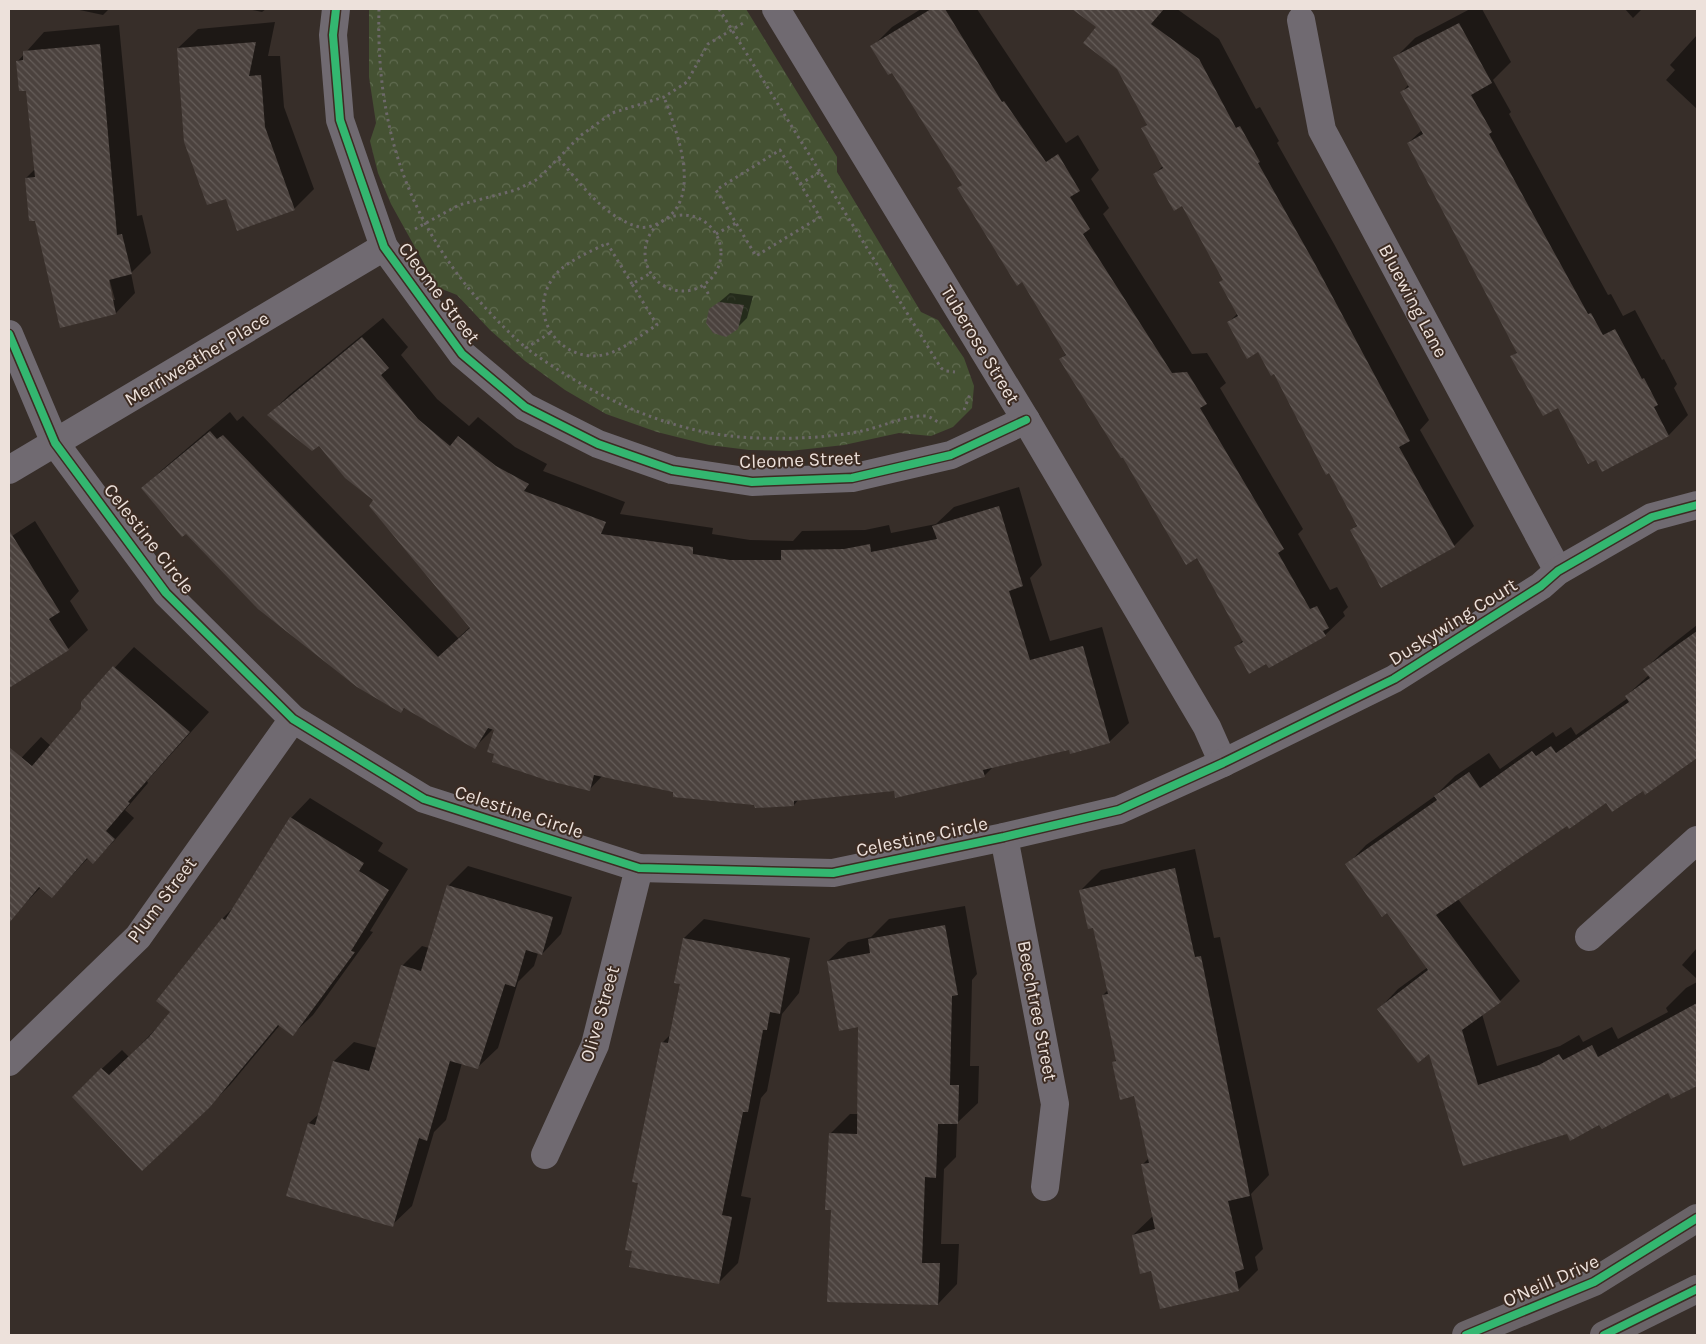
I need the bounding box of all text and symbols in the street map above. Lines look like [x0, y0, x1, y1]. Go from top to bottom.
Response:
street label: Cleome Street [394, 238, 484, 348]
street label: Bluewing Lane [1374, 241, 1452, 361]
street label: Tuberose Street [936, 282, 1024, 408]
street label: Merriweather Place [121, 307, 273, 411]
street label: Cleome Street [739, 447, 861, 473]
street label: Celestine Circle [99, 479, 199, 599]
street label: Duskywing Court [1385, 574, 1521, 670]
street label: Celestine Circle [452, 781, 586, 843]
street label: Celestine Circle [854, 812, 990, 862]
street label: Plum Street [123, 853, 201, 947]
street label: Beechtree Street [1013, 939, 1061, 1083]
street label: Olive Street [576, 963, 624, 1065]
street label: O'Neill Drive [1500, 1250, 1602, 1312]

